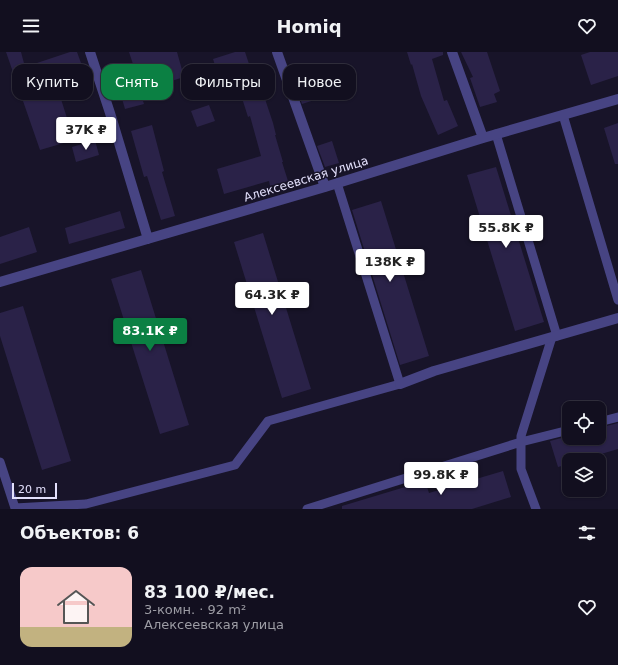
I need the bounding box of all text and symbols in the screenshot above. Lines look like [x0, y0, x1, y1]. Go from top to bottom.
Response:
icon: menu [20, 15, 42, 37]
icon: heart [576, 15, 598, 37]
text: Homiq [276, 16, 342, 37]
chip: Купить [12, 64, 93, 100]
chip: Снять [101, 64, 173, 100]
chip: Фильтры [181, 64, 275, 100]
chip: Новое [283, 64, 356, 100]
pin: 37K ₽ [58, 117, 114, 151]
text: 37K ₽ [65, 122, 107, 137]
street label: Алексеевская улица [242, 153, 370, 205]
pin: 55.8K ₽ [469, 215, 543, 249]
text: 55.8K ₽ [478, 220, 534, 235]
pin: 138K ₽ [357, 249, 423, 283]
text: 138K ₽ [365, 254, 415, 269]
pin: 64.3K ₽ [235, 282, 309, 316]
text: 64.3K ₽ [244, 287, 300, 302]
pin: 83.1K ₽ [113, 318, 187, 352]
text: 83.1K ₽ [122, 323, 178, 338]
map controls [562, 401, 606, 497]
button: locate [562, 401, 606, 445]
button: layers [562, 453, 606, 497]
pin: 99.8K ₽ [404, 462, 478, 496]
text: 99.8K ₽ [413, 467, 469, 482]
scale bar [12, 481, 57, 500]
text: 20 m [18, 483, 46, 496]
icon: filters [576, 522, 598, 544]
text: Объектов: 6 [20, 523, 139, 543]
text: 83 100 ₽/мес. [144, 582, 275, 602]
icon: home [52, 583, 100, 631]
icon: heart [576, 596, 598, 618]
text: 3-комн. · 92 m² [144, 602, 246, 617]
text: Алексеевская улица [144, 617, 284, 632]

